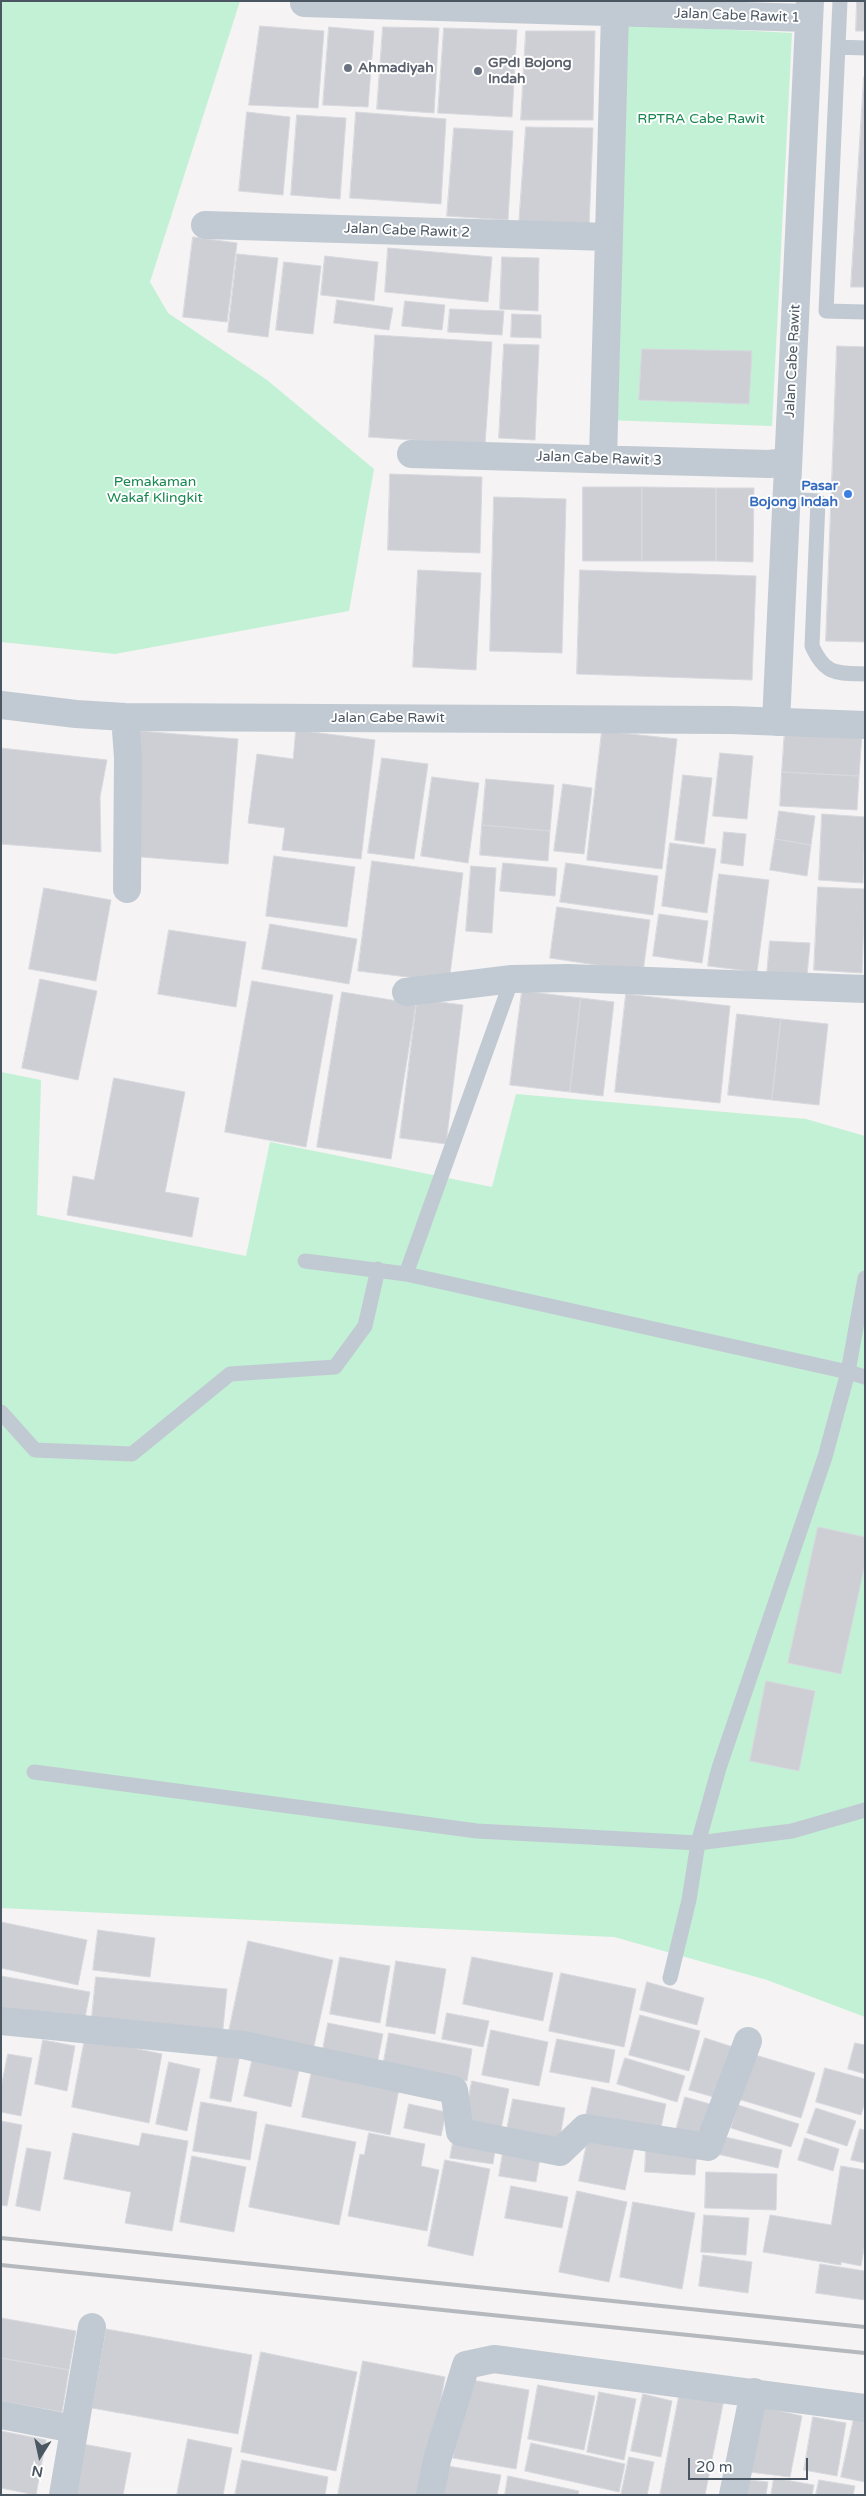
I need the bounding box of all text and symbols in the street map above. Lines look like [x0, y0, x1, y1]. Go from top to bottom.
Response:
street label: Jalan Cabe Rawit 1 [674, 5, 800, 27]
place label: GPdI Bojong Indah [488, 55, 572, 88]
place label: Ahmadiyah [358, 60, 434, 76]
marker: Ahmadiyah [342, 62, 354, 74]
marker: GPdI Bojong Indah [472, 65, 484, 77]
park label: RPTRA Cabe Rawit [637, 111, 765, 127]
street label: Jalan Cabe Rawit 2 [344, 220, 470, 242]
street label: Jalan Cabe Rawit [782, 304, 804, 418]
street label: Jalan Cabe Rawit 3 [536, 448, 662, 470]
park label: Pemakaman Wakaf Klingkit [107, 474, 203, 507]
place label: Pasar Bojong Indah [749, 478, 838, 511]
marker: Pasar Bojong Indah [842, 488, 854, 500]
street label: Jalan Cabe Rawit [331, 710, 445, 726]
north arrow [15, 2431, 65, 2481]
scale bar [691, 2448, 811, 2480]
text: 20 m [696, 2458, 733, 2476]
text: N [30, 2462, 44, 2481]

